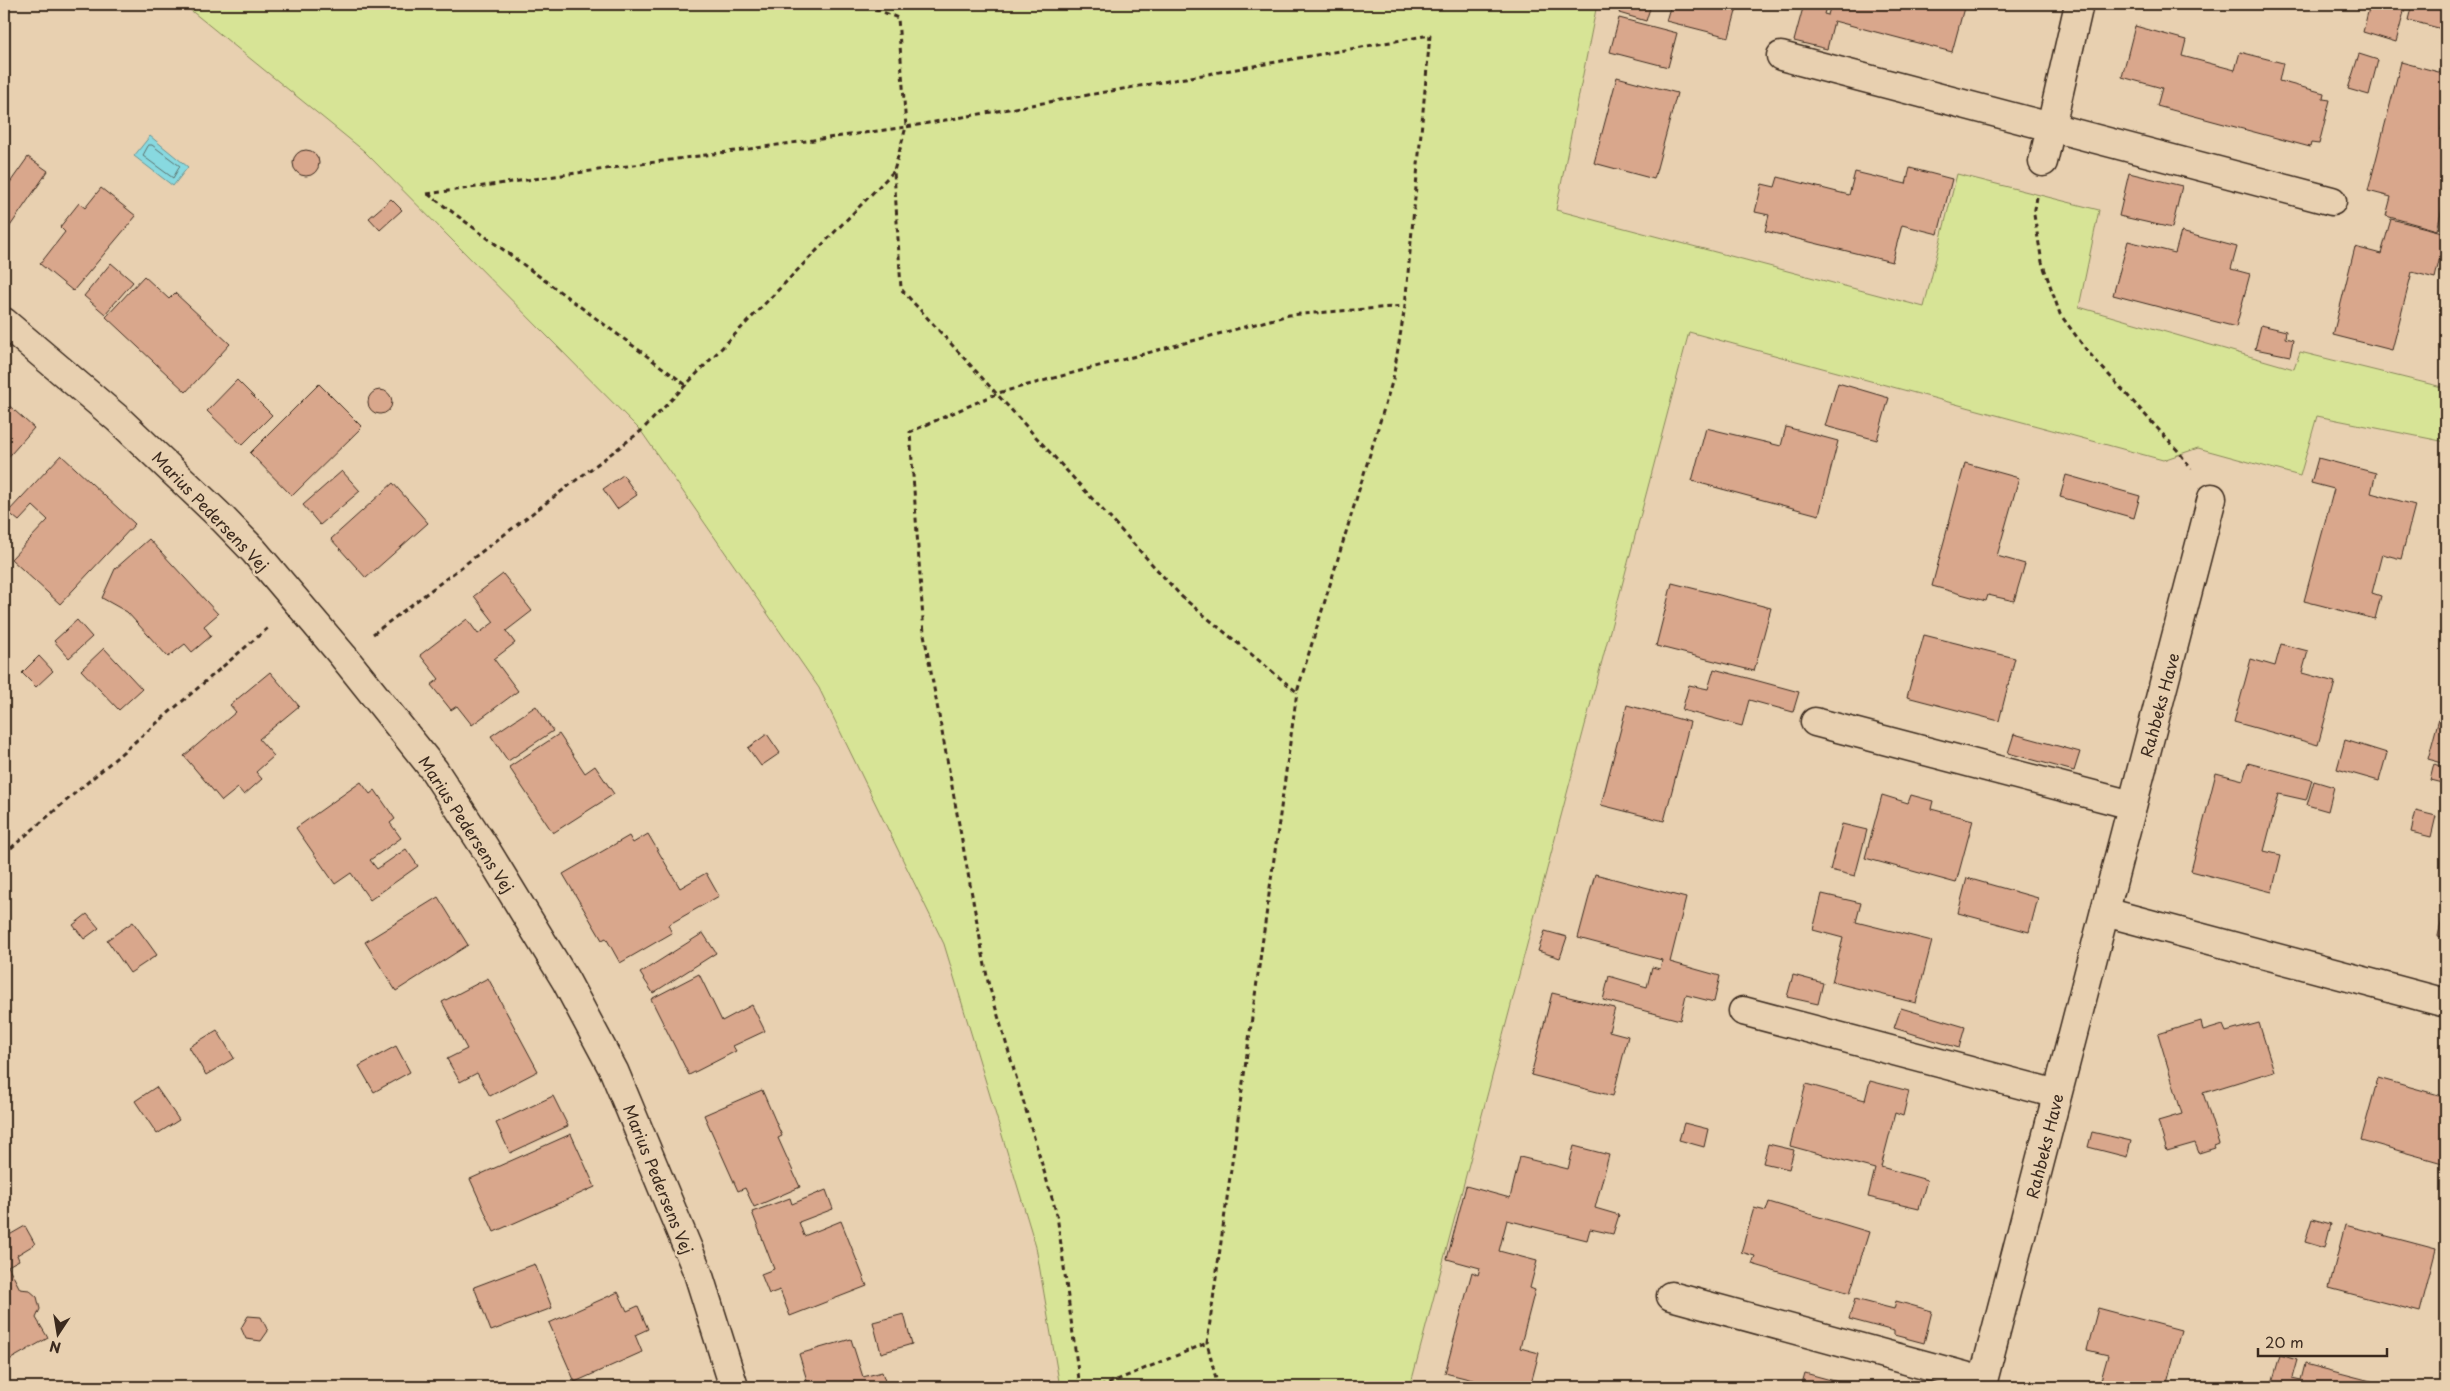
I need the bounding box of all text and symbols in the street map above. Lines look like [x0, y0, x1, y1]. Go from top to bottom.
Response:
street label: Marius Pedersens Vej [147, 445, 275, 577]
street label: Rahbeks Have [2133, 650, 2185, 760]
street label: Marius Pedersens Vej [414, 751, 520, 897]
street label: Rahbeks Have [2019, 1091, 2069, 1201]
street label: Marius Pedersens Vej [618, 1101, 700, 1257]
north arrow [32, 1308, 82, 1358]
scale bar [2258, 1326, 2386, 1358]
text: 20 m [2265, 1330, 2304, 1353]
text: N [48, 1336, 63, 1359]

